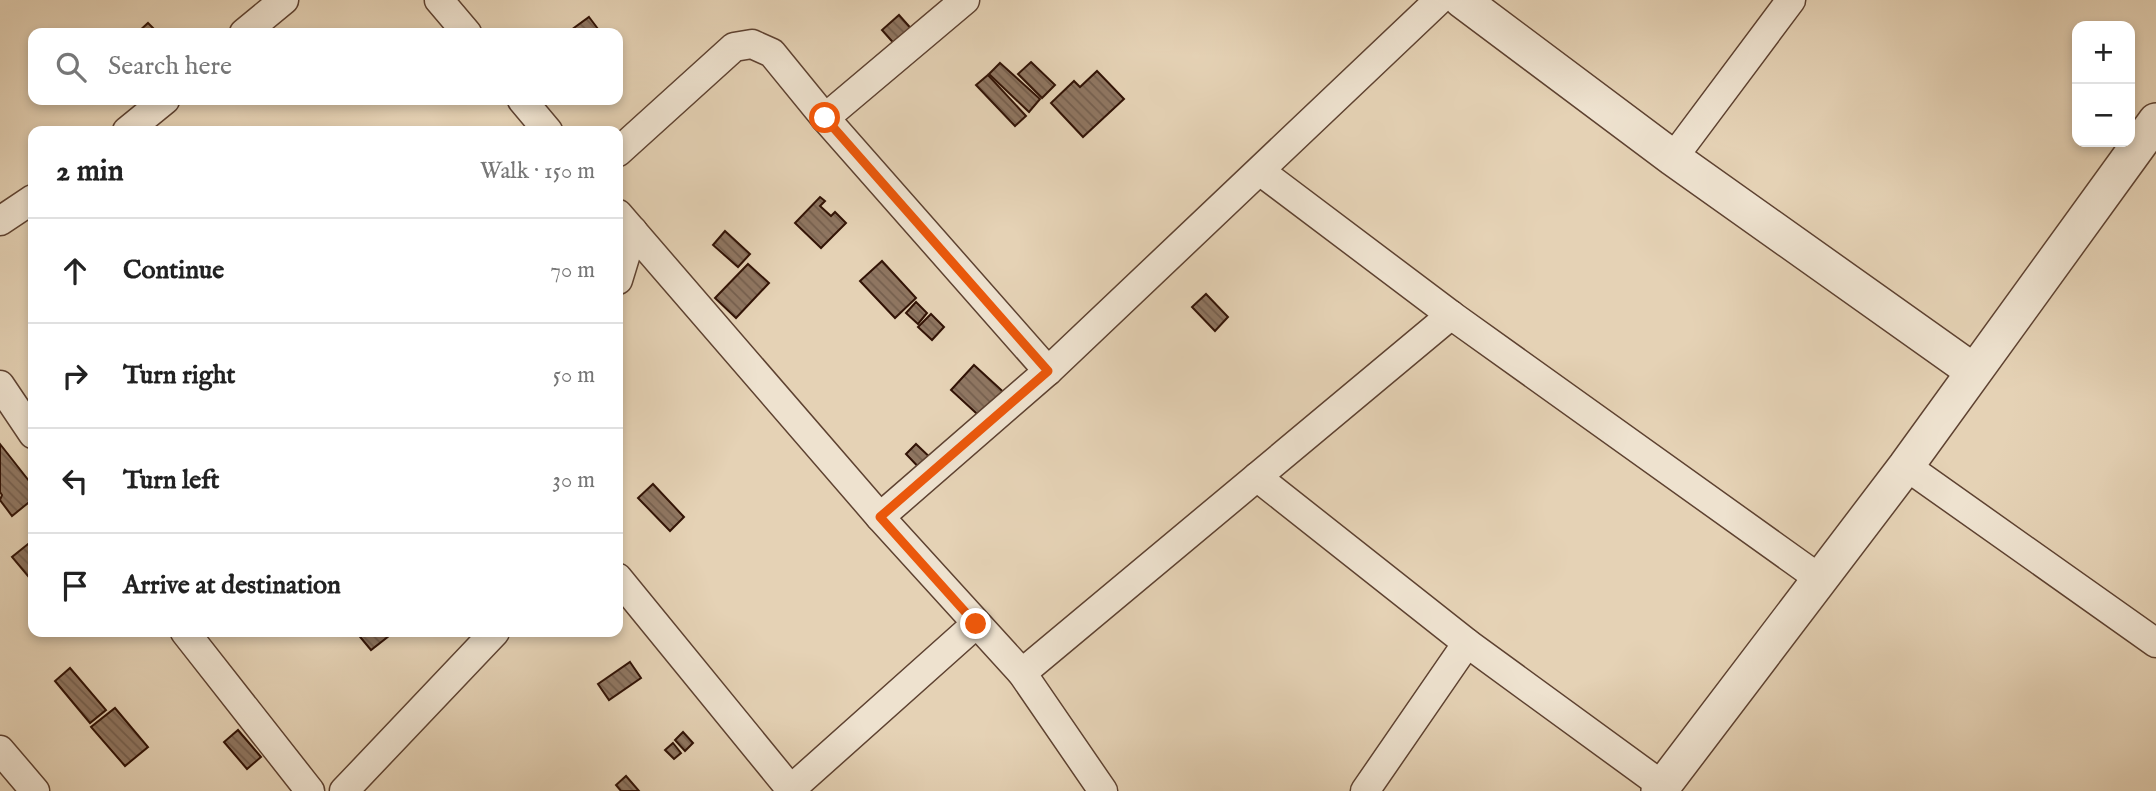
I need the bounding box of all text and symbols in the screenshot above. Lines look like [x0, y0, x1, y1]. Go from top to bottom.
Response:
map controls [2072, 21, 2135, 147]
button: + [2072, 21, 2135, 84]
search box [28, 28, 623, 105]
icon: search [52, 48, 90, 86]
text: Search here [108, 50, 232, 83]
button: − [2072, 84, 2135, 147]
route start [809, 102, 840, 133]
text: 2 min [56, 153, 124, 191]
text: Walk · 150 m [480, 157, 595, 186]
icon: ahead [56, 252, 94, 290]
text: Continue [123, 254, 224, 287]
text: 70 m [550, 256, 595, 285]
icon: right [56, 357, 94, 395]
text: Turn right [123, 359, 236, 392]
text: 50 m [553, 361, 595, 390]
icon: left [56, 462, 94, 500]
text: Turn left [123, 464, 220, 497]
text: 30 m [552, 466, 595, 495]
icon: arrive [56, 567, 94, 605]
text: Arrive at destination [123, 569, 341, 602]
route end [960, 608, 991, 639]

